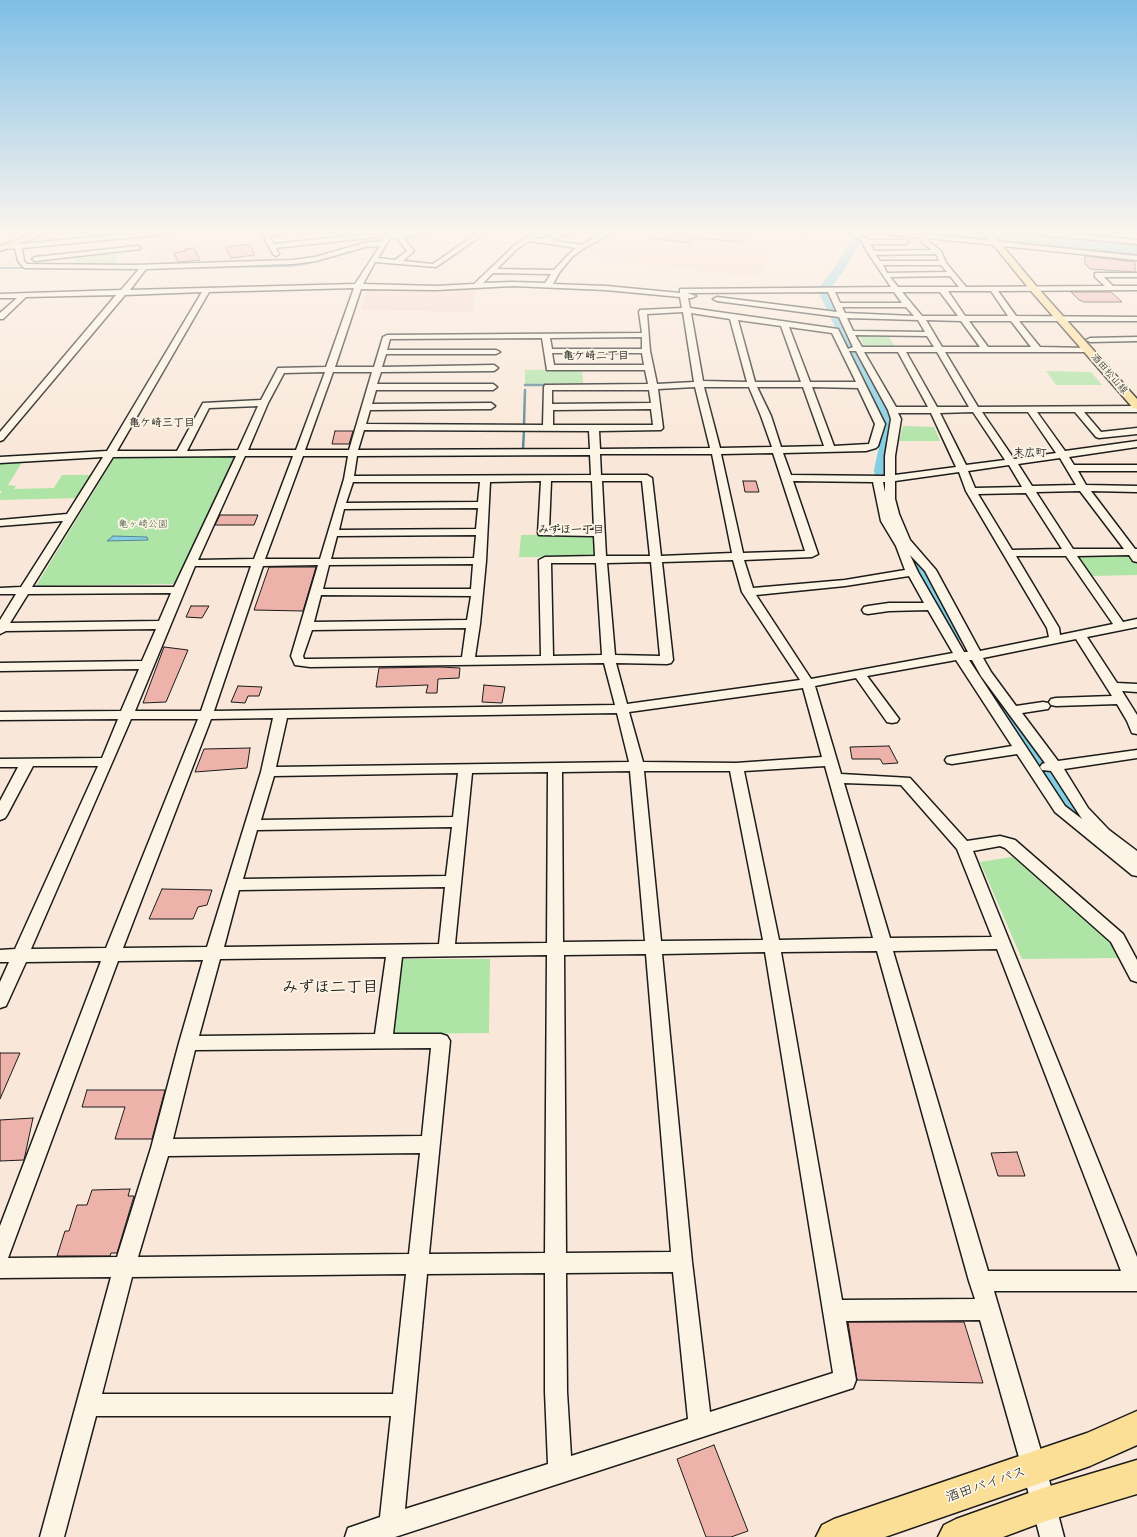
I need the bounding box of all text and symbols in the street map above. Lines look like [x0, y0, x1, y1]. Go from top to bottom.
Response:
district label: 亀ケ崎二丁目 [563, 349, 629, 363]
street label: 酒田松山線 [1088, 351, 1130, 397]
district label: 亀ケ崎三丁目 [129, 416, 195, 430]
district label: 末広町 [1014, 446, 1046, 460]
park label: 亀ヶ崎公園 [118, 518, 168, 530]
district label: みずほ一丁目 [538, 523, 604, 537]
district label: みずほ二丁目 [282, 978, 378, 998]
street label: 酒田バイパス [944, 1463, 1028, 1507]

